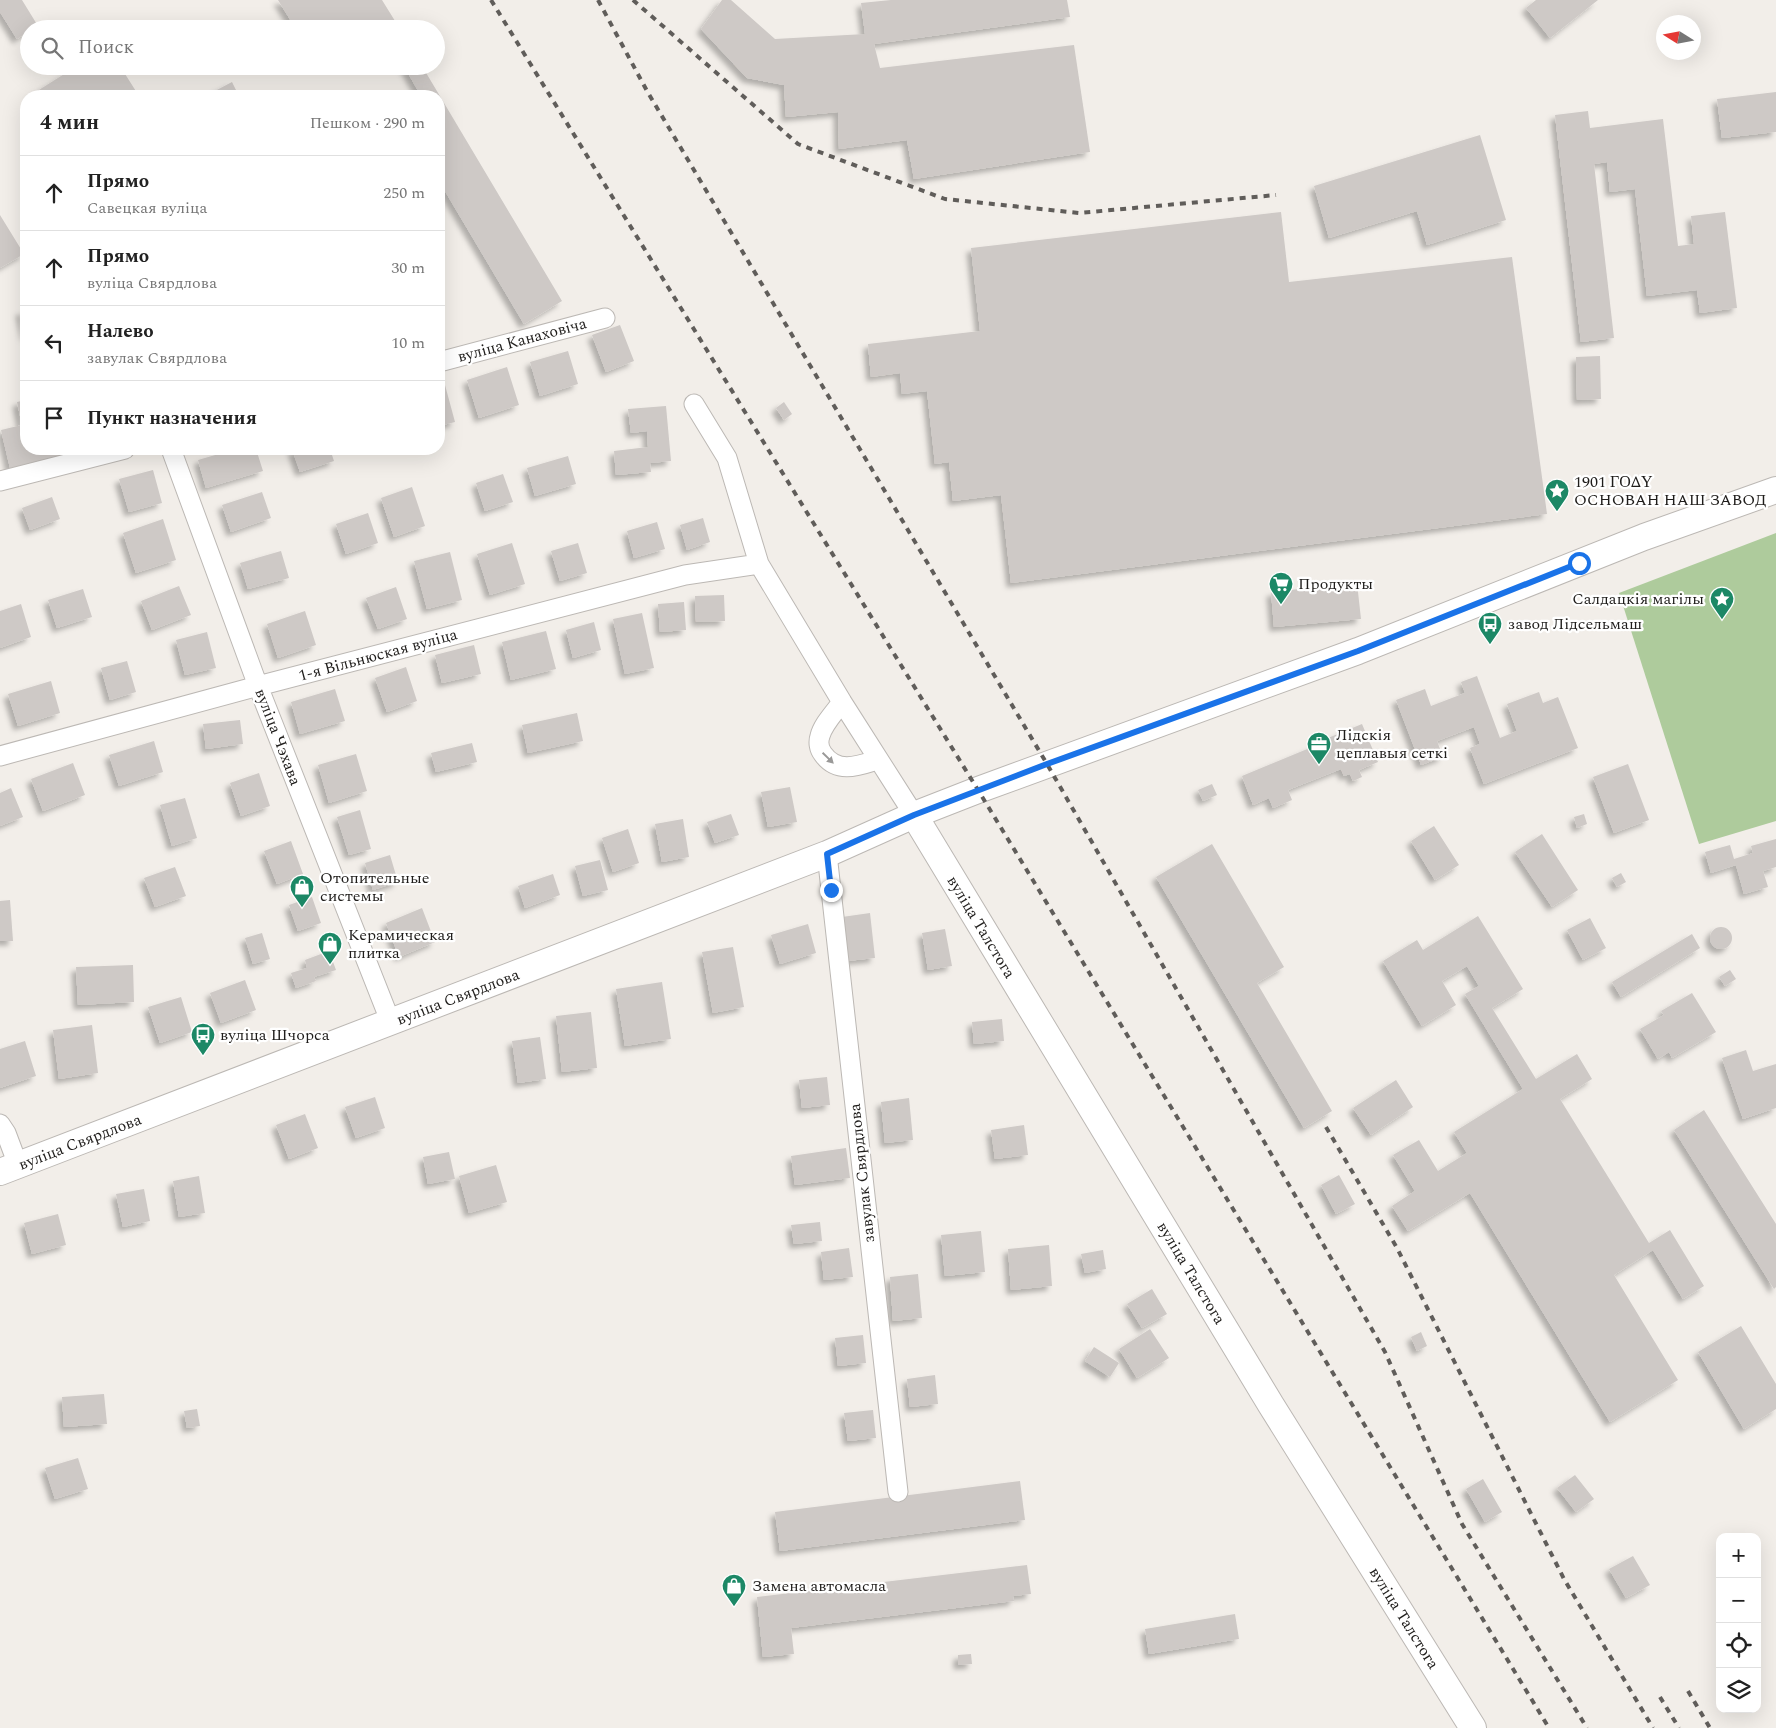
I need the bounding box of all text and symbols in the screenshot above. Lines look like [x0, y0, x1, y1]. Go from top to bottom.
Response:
north arrow [1656, 15, 1701, 60]
search box [20, 20, 445, 75]
text: Поиск [78, 33, 134, 62]
icon: search [38, 34, 66, 62]
text: 4 мин [40, 107, 99, 139]
text: Пешком · 290 m [310, 111, 425, 135]
text: Прямо [87, 167, 149, 196]
icon: ahead [40, 179, 68, 207]
text: 250 m [383, 181, 425, 205]
text: Савецкая вуліца [87, 196, 207, 220]
text: Прямо [87, 242, 149, 271]
icon: ahead [40, 254, 68, 282]
text: 30 m [391, 256, 425, 280]
text: вуліца Свярдлова [87, 271, 217, 295]
street label: вуліца Канаховіча [455, 311, 589, 369]
text: Налево [87, 317, 154, 346]
icon: left [40, 329, 68, 357]
text: 10 m [391, 331, 425, 355]
text: завулак Свярдлова [87, 346, 227, 370]
icon: arrive [40, 404, 68, 432]
text: Пункт назначения [87, 404, 257, 433]
place label: 1901 ΓΟΔΥ ОСНОВАН НАШ ЗАВОД [1574, 470, 1767, 512]
place icon: 1901 ΓΟΔΥ ОСНОВАН НАШ ЗАВОД [1544, 478, 1570, 512]
route start [1568, 552, 1591, 575]
supermarket icon: Продукты [1268, 571, 1294, 605]
place label: Продукты [1298, 572, 1373, 596]
place icon: Салдацкія магілы [1709, 586, 1735, 620]
place label: Салдацкія магілы [1572, 587, 1704, 611]
bus stop icon: завод Лідсельмаш [1477, 611, 1503, 645]
place label: завод Лідсельмаш [1508, 612, 1642, 636]
street label: 1-я Вільнюская вуліца [296, 622, 460, 688]
street label: вуліца Чэхава [248, 685, 308, 789]
place label: Лідскія цеплавыя сеткі [1336, 723, 1448, 765]
office icon: Лідскія цеплавыя сеткі [1306, 731, 1332, 765]
one-way arrow [822, 753, 834, 764]
place label: Отопительные системы [320, 866, 430, 908]
street label: вуліца Талстога [941, 871, 1021, 983]
shop icon: Отопительные системы [289, 874, 315, 908]
route end [820, 879, 843, 902]
place label: Керамическая плитка [348, 923, 454, 965]
shop icon: Керамическая плитка [317, 931, 343, 965]
street label: вуліца Свярдлова [393, 962, 523, 1032]
bus stop icon: вуліца Шчорса [190, 1022, 216, 1056]
place label: вуліца Шчорса [220, 1023, 330, 1047]
street label: завулак Свярдлова [843, 1102, 881, 1244]
street label: вуліца Свярдлова [15, 1107, 145, 1177]
street label: вуліца Талстога [1151, 1217, 1231, 1329]
map controls [1716, 1533, 1761, 1713]
button: + [1716, 1533, 1761, 1578]
street label: вуліца Талстога [1363, 1562, 1445, 1674]
shop icon: Замена автомасла [721, 1573, 747, 1607]
place label: Замена автомасла [752, 1574, 886, 1598]
button: − [1716, 1578, 1761, 1623]
button: locate [1716, 1623, 1761, 1668]
button: layers [1716, 1668, 1761, 1713]

